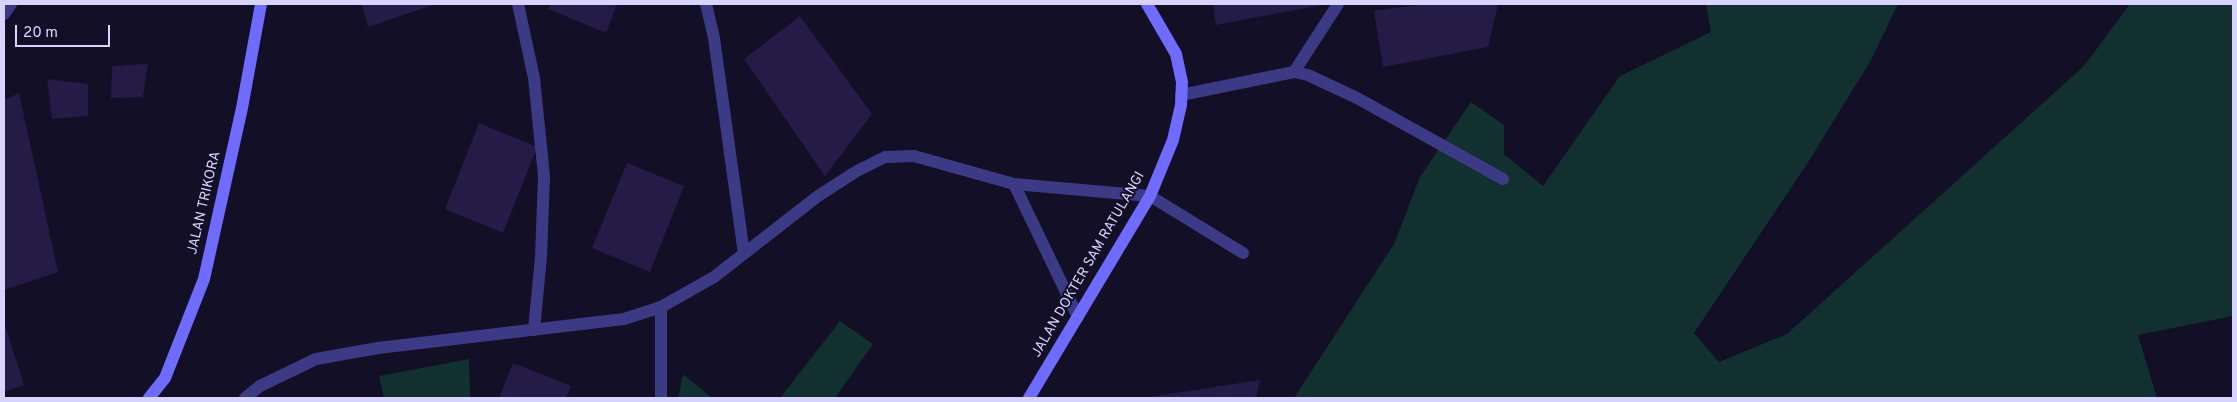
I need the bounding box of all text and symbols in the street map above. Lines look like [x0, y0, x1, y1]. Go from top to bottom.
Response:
scale bar [18, 15, 112, 47]
text: 20 m [23, 24, 58, 43]
street label: JALAN TRIKORA [185, 150, 225, 256]
street label: JALAN DOKTER SAM RATULANGI [1029, 169, 1149, 361]

